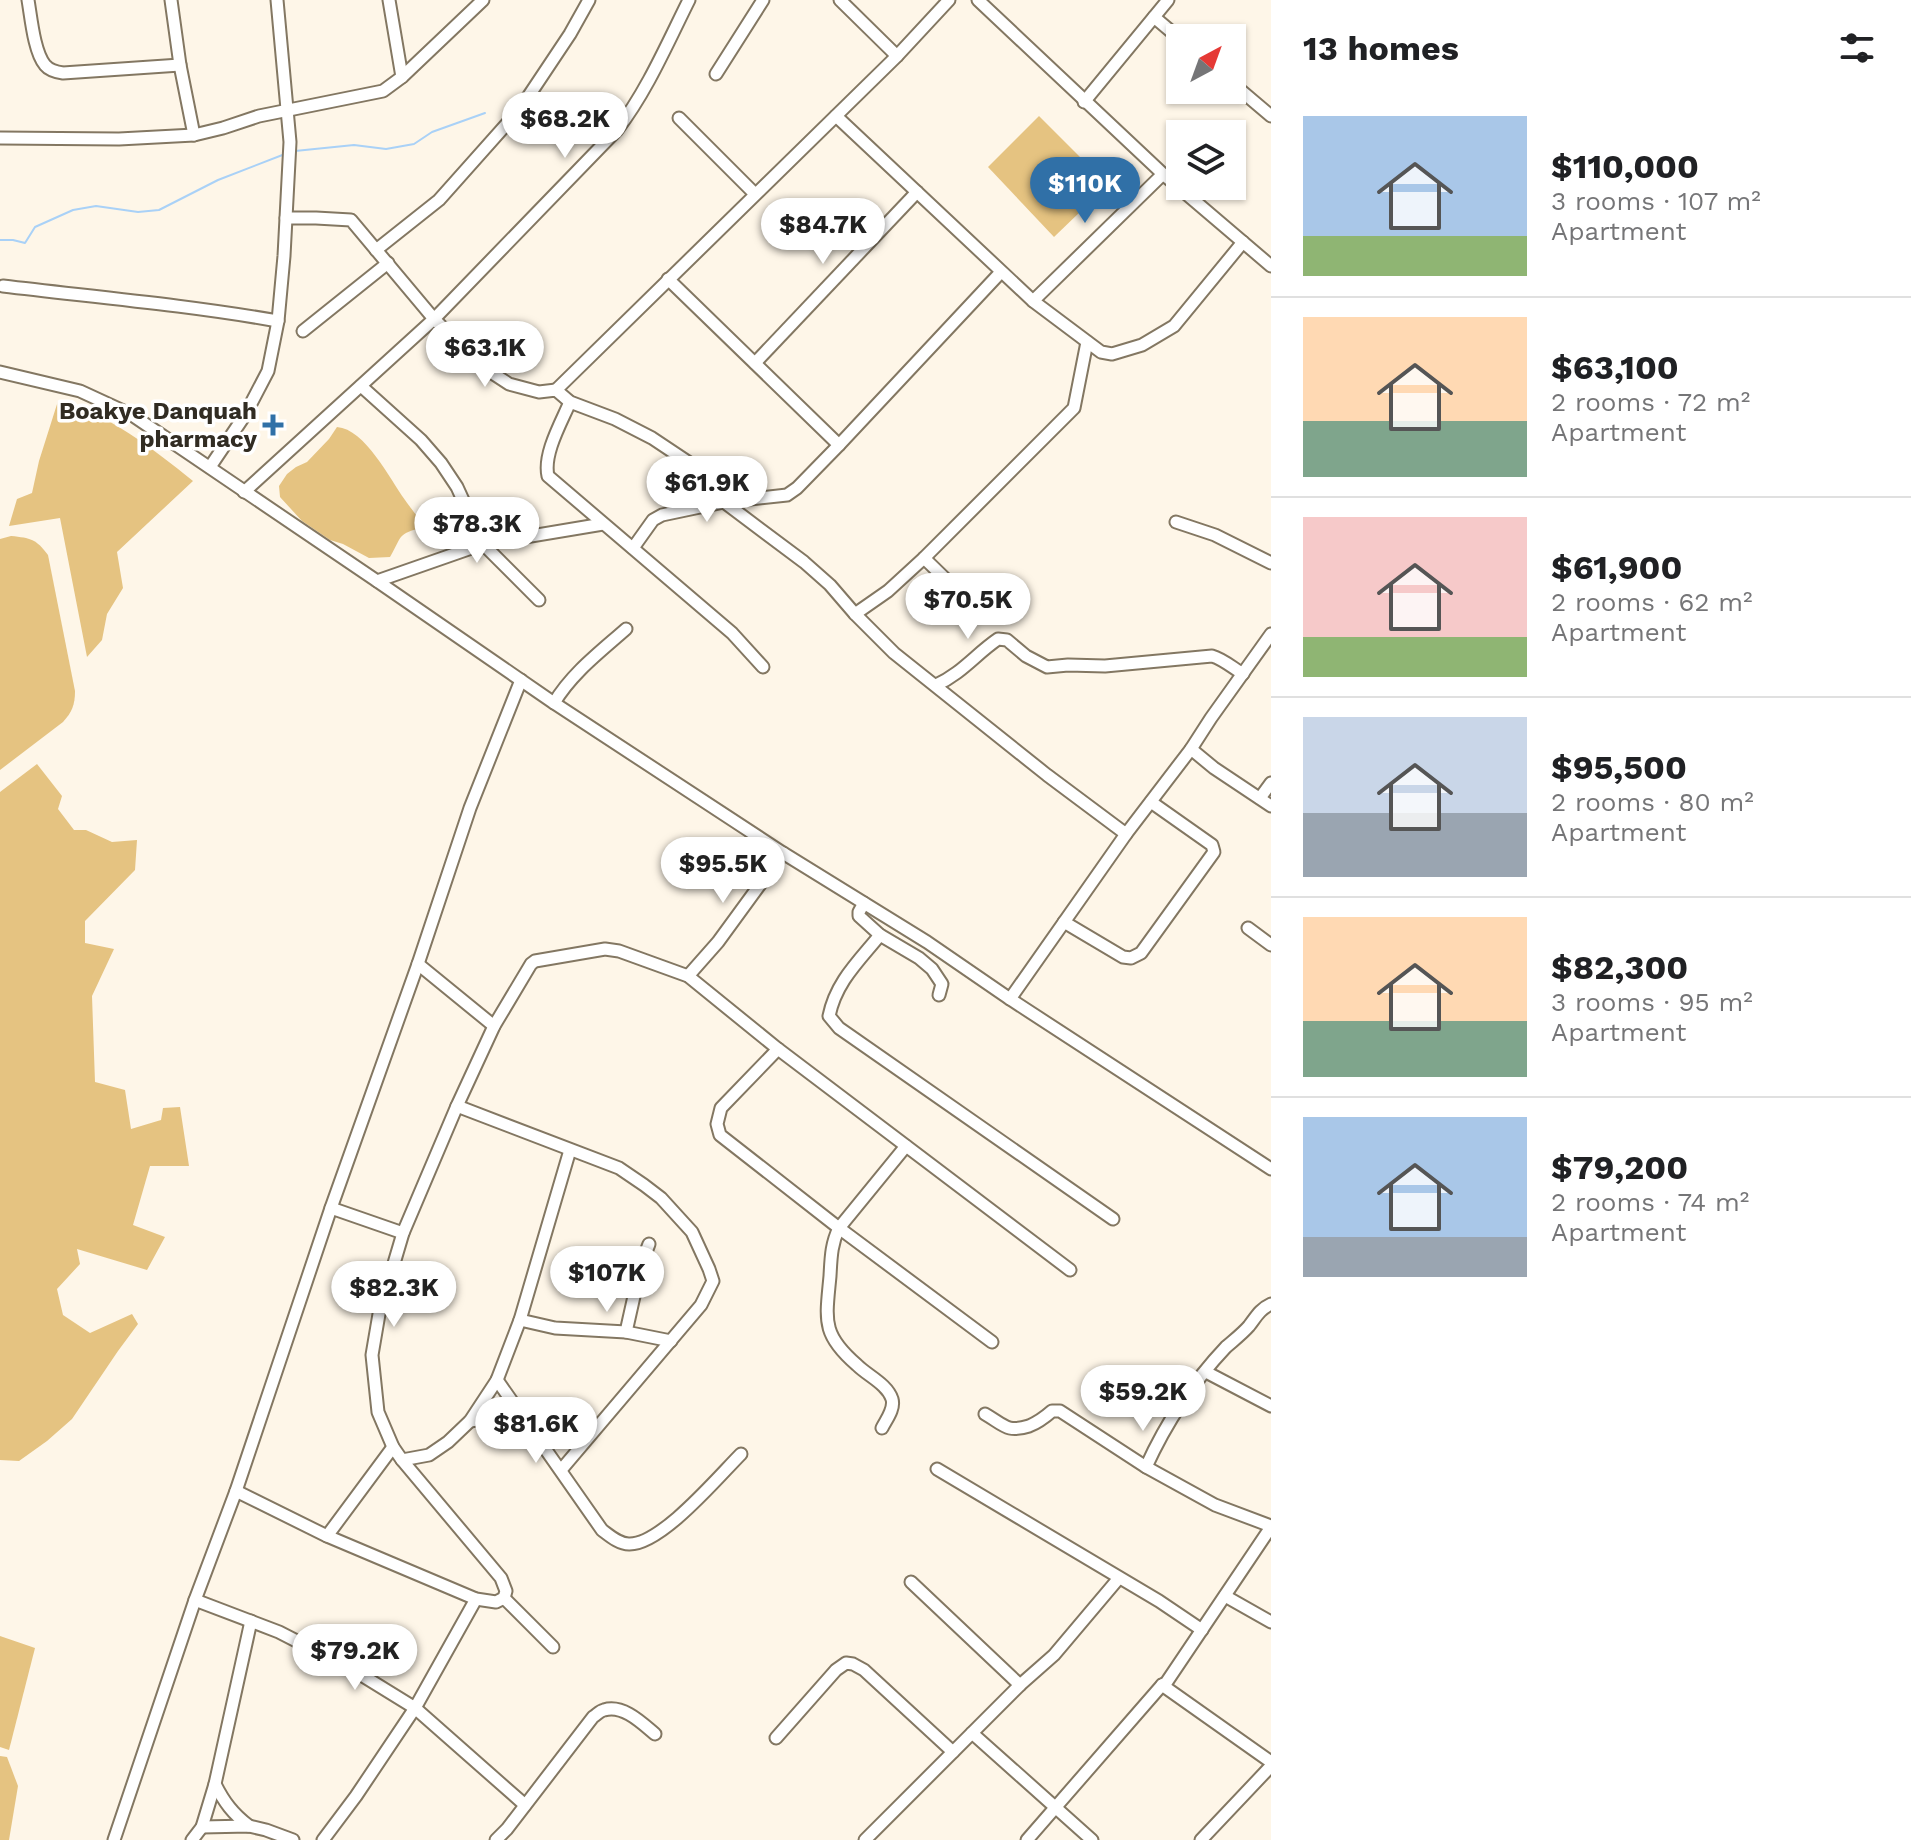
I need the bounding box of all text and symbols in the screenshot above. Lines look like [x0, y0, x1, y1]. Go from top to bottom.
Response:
north arrow [1166, 24, 1246, 104]
map controls [1166, 24, 1246, 200]
icon: filters [1835, 26, 1879, 70]
text: 13 homes [1303, 28, 1459, 68]
pin: $68.2K [500, 92, 630, 160]
text: $68.2K [520, 103, 610, 133]
button: layers [1166, 120, 1246, 200]
text: $110,000 [1551, 146, 1699, 186]
icon: home [1367, 148, 1463, 244]
pin: $110K [1029, 157, 1141, 225]
text: $110K [1048, 168, 1122, 198]
text: 3 rooms · 107 m² [1551, 186, 1761, 216]
pin: $84.7K [758, 198, 888, 266]
text: $84.7K [779, 209, 867, 239]
text: Apartment [1551, 216, 1687, 246]
pin: $63.1K [420, 321, 550, 389]
text: $63.1K [444, 332, 526, 362]
text: $63,100 [1551, 347, 1679, 387]
icon: home [1367, 349, 1463, 445]
text: 2 rooms · 72 m² [1551, 387, 1750, 417]
place label: Boakye Danquah pharmacy [59, 397, 257, 453]
marker: Boakye Danquah pharmacy [264, 416, 282, 434]
text: Apartment [1551, 417, 1687, 447]
pin: $61.9K [642, 456, 772, 524]
text: $61.9K [665, 467, 750, 497]
pin: $78.3K [412, 497, 542, 565]
text: $78.3K [432, 508, 522, 538]
text: $61,900 [1551, 547, 1682, 587]
icon: home [1367, 549, 1463, 645]
pin: $70.5K [903, 573, 1033, 641]
text: $70.5K [923, 584, 1013, 614]
text: 2 rooms · 62 m² [1551, 587, 1753, 617]
text: Apartment [1551, 617, 1687, 647]
text: $95,500 [1551, 747, 1687, 787]
icon: home [1367, 749, 1463, 845]
text: 2 rooms · 80 m² [1551, 787, 1754, 817]
text: Apartment [1551, 817, 1687, 847]
pin: $95.5K [658, 837, 788, 905]
text: $95.5K [679, 848, 767, 878]
text: $82,300 [1551, 947, 1688, 987]
icon: home [1367, 949, 1463, 1045]
text: 3 rooms · 95 m² [1551, 987, 1753, 1017]
text: Apartment [1551, 1017, 1687, 1047]
text: $79,200 [1551, 1147, 1688, 1187]
icon: home [1367, 1149, 1463, 1245]
text: 2 rooms · 74 m² [1551, 1187, 1749, 1217]
text: Apartment [1551, 1217, 1687, 1247]
pin: $107K [551, 1246, 663, 1314]
text: $107K [568, 1257, 646, 1287]
pin: $82.3K [329, 1261, 459, 1329]
text: $82.3K [349, 1272, 439, 1302]
pin: $59.2K [1078, 1365, 1208, 1433]
text: $59.2K [1099, 1376, 1187, 1406]
pin: $81.6K [471, 1397, 601, 1465]
text: $81.6K [493, 1408, 579, 1438]
pin: $79.2K [290, 1624, 420, 1692]
text: $79.2K [310, 1635, 400, 1665]

